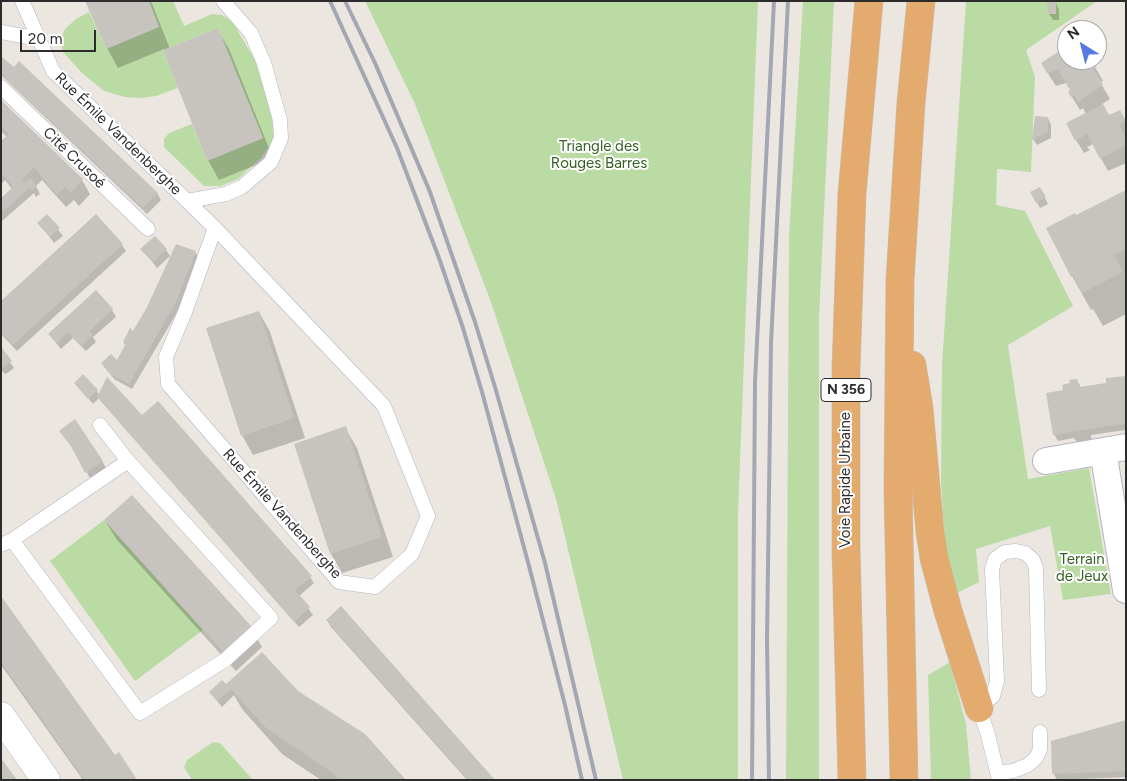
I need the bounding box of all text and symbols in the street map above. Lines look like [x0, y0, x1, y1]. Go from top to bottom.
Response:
scale bar [22, 20, 99, 52]
north arrow [1057, 20, 1107, 70]
text: N [1064, 23, 1083, 43]
text: 20 m [28, 30, 62, 48]
street label: Rue Émile Vandenberghe [51, 69, 185, 199]
street label: Cité Crusoé [39, 124, 109, 192]
park label: Triangle des Rouges Barres [551, 138, 647, 173]
road number: N 356 [821, 378, 871, 402]
street label: Voie Rapide Urbaine [837, 412, 855, 548]
street label: Rue Émile Vandenberghe [219, 445, 345, 583]
park label: Terrain de Jeux [1056, 551, 1108, 586]

